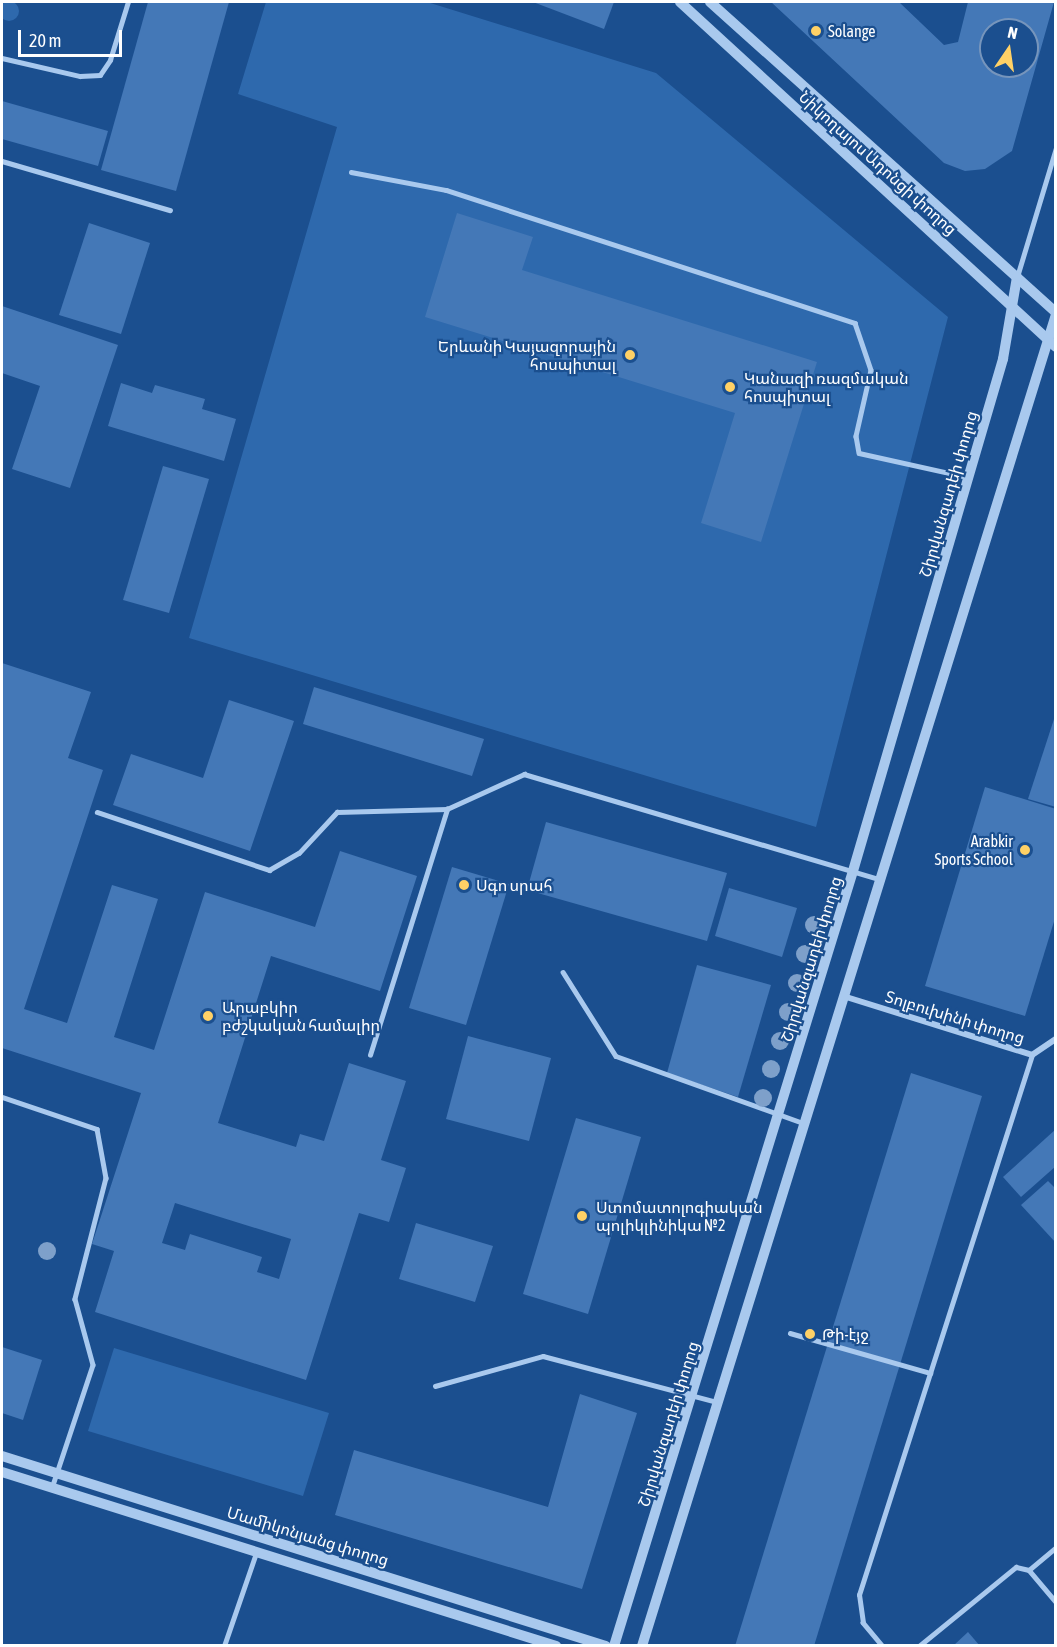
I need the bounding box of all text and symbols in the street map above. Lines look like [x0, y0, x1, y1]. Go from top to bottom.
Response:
scale bar [21, 18, 124, 56]
north arrow [979, 18, 1039, 78]
place label: Solange [828, 21, 876, 41]
text: N [1006, 23, 1019, 42]
marker: Solange [809, 24, 823, 38]
text: 20 m [29, 30, 61, 51]
street label: Նիկողայոս Ադոնցի փողոց [795, 87, 961, 239]
place label: Երևանի Կայազորային հոսպիտալ [438, 336, 616, 374]
marker: Երևանի Կայազորային հոսպիտալ [621, 346, 639, 364]
place label: Կանազի ռազմական հոսպիտալ [744, 368, 909, 406]
marker: Կանազի ռազմական հոսպիտալ [721, 378, 739, 396]
street label: Շիրվանզադեի փողոց [915, 409, 981, 579]
place label: Arabkir Sports School [934, 831, 1013, 869]
marker: Arabkir Sports School [1018, 843, 1032, 857]
street label: Շիրվանզադեի փողոց [777, 874, 845, 1044]
place label: Սգո սրահ [476, 875, 552, 895]
marker: Սգո սրահ [457, 878, 471, 892]
street label: Տոլբուխինի փողոց [883, 987, 1027, 1047]
place label: Արաբկիր բժշկական համալիր [222, 997, 380, 1035]
marker: Արաբկիր բժշկական համալիր [199, 1007, 217, 1025]
place label: Ստոմատոլոգիական պոլիկլինիկա №2 [596, 1197, 763, 1235]
marker: Ստոմատոլոգիական պոլիկլինիկա №2 [573, 1207, 591, 1225]
place label: Թի-էյջ [822, 1324, 869, 1344]
marker: Թի-էյջ [803, 1327, 817, 1341]
street label: Շիրվանզադեի փողոց [634, 1339, 702, 1509]
street label: Մամիկոնյանց փողոց [225, 1502, 391, 1570]

